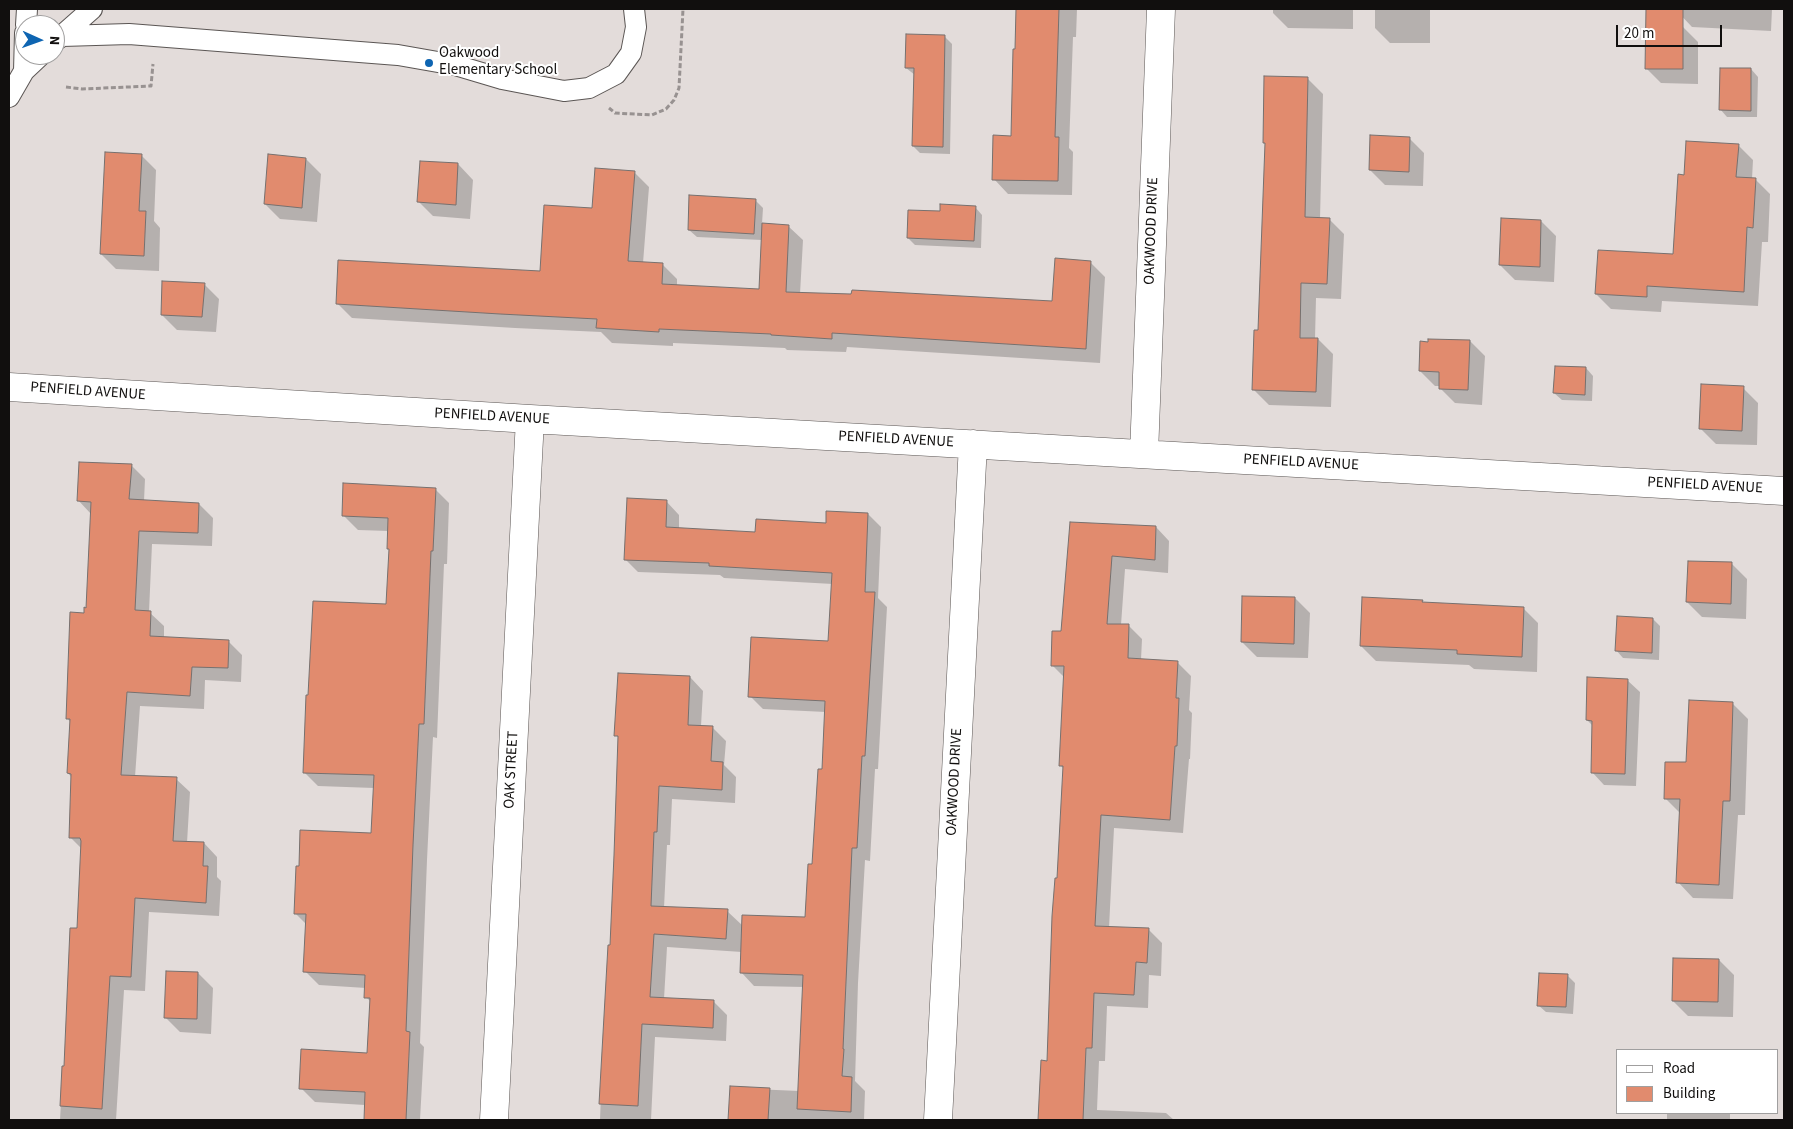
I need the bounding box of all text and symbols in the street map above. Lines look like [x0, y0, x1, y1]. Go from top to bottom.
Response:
north arrow [15, 15, 65, 65]
scale bar [1618, 15, 1724, 47]
text: 20 m [1624, 23, 1654, 44]
text: N [44, 35, 64, 45]
place label: Oakwood Elementary School [439, 45, 557, 80]
marker: Oakwood Elementary School [423, 57, 435, 69]
street label: OAKWOOD DRIVE [1141, 177, 1163, 285]
street label: PENFIELD AVENUE [30, 379, 146, 405]
street label: PENFIELD AVENUE [434, 405, 550, 429]
street label: PENFIELD AVENUE [838, 428, 954, 452]
street label: PENFIELD AVENUE [1243, 451, 1359, 475]
street label: PENFIELD AVENUE [1647, 474, 1763, 498]
street label: OAKWOOD DRIVE [943, 728, 967, 836]
street label: OAK STREET [501, 731, 523, 809]
legend [1616, 1049, 1778, 1114]
text: Road [1663, 1058, 1695, 1079]
text: Building [1663, 1083, 1715, 1104]

